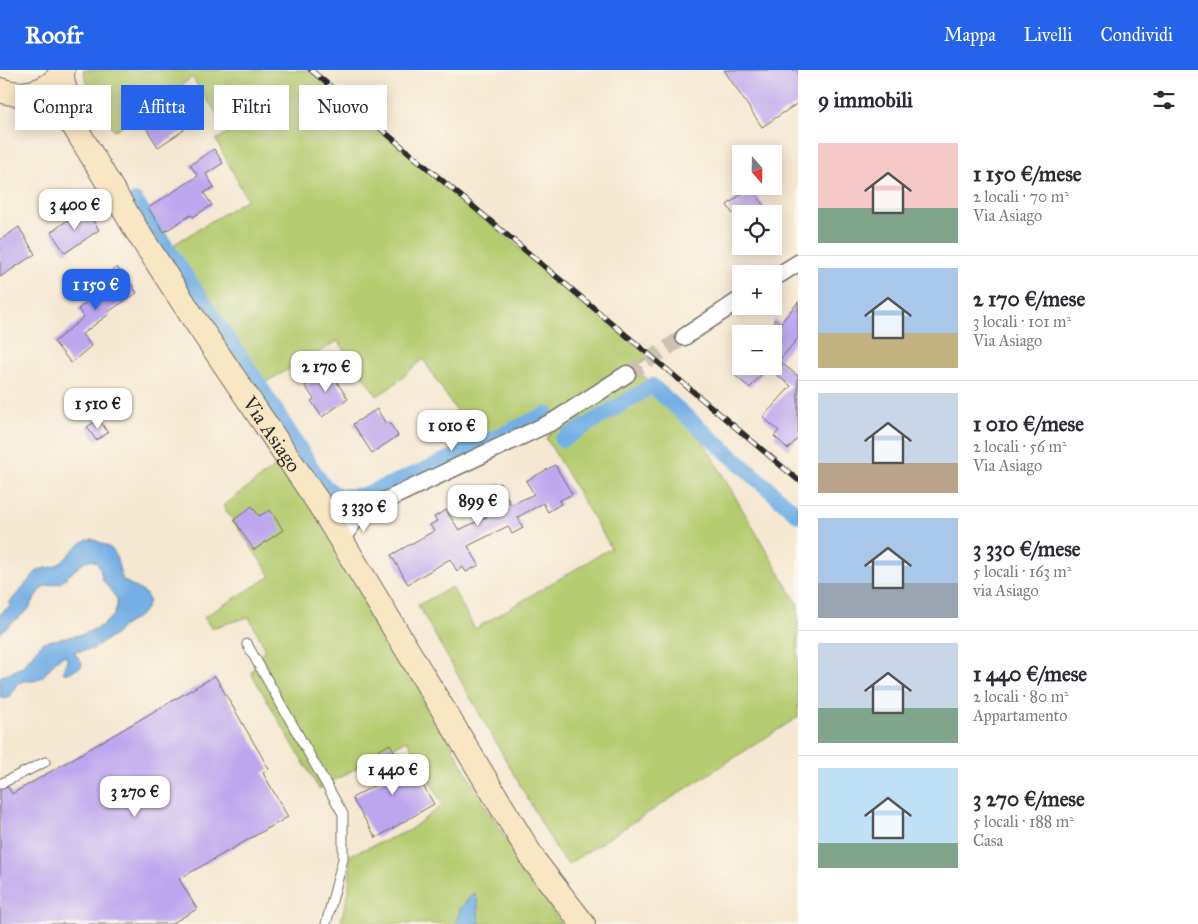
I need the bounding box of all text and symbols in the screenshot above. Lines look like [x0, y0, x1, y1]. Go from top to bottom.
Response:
text: Roofr [25, 20, 83, 50]
text: Mappa [944, 24, 996, 46]
text: Livelli [1024, 24, 1072, 46]
text: Condividi [1100, 24, 1173, 46]
chip: Compra [15, 85, 111, 130]
chip: Affitta [121, 85, 204, 130]
chip: Filtri [214, 85, 289, 130]
chip: Nuovo [299, 85, 387, 130]
icon: filters [1150, 86, 1178, 114]
text: 9 immobili [818, 87, 913, 113]
north arrow [732, 145, 782, 195]
map controls [732, 145, 782, 375]
text: 1 150 €/mese [973, 161, 1082, 187]
icon: home [858, 163, 918, 223]
text: 2 locali · 70 m² [973, 187, 1069, 206]
pin: 3 400 € [29, 189, 121, 231]
text: 3 400 € [50, 195, 100, 214]
button: locate [732, 205, 782, 255]
text: Via Asiago [973, 206, 1042, 225]
button: + [732, 265, 782, 315]
pin: 1 150 € [50, 268, 142, 311]
text: 1 150 € [73, 275, 119, 294]
text: 2 170 €/mese [973, 286, 1085, 312]
icon: home [858, 288, 918, 348]
text: 3 locali · 101 m² [973, 312, 1071, 331]
button: − [732, 325, 782, 375]
text: Via Asiago [973, 331, 1042, 350]
pin: 2 170 € [280, 350, 372, 393]
text: 2 170 € [302, 357, 350, 376]
pin: 1 510 € [52, 388, 144, 430]
street label: Via Asiago [237, 391, 306, 477]
text: 1 510 € [75, 394, 121, 413]
pin: 1 010 € [406, 410, 498, 452]
text: 1 010 €/mese [973, 411, 1084, 437]
icon: home [858, 413, 918, 473]
text: 1 010 € [428, 416, 476, 435]
text: 2 locali · 56 m² [973, 437, 1067, 456]
text: Via Asiago [973, 456, 1042, 475]
pin: 899 € [443, 484, 513, 527]
pin: 3 330 € [318, 490, 410, 533]
text: 899 € [459, 491, 497, 510]
text: 3 330 € [341, 497, 387, 516]
text: 3 330 €/mese [973, 536, 1081, 562]
icon: home [858, 538, 918, 598]
text: 5 locali · 163 m² [973, 562, 1071, 581]
text: via Asiago [973, 581, 1039, 600]
text: 1 440 €/mese [973, 661, 1087, 687]
icon: home [858, 663, 918, 723]
text: 2 locali · 80 m² [973, 687, 1069, 706]
text: Appartamento [973, 706, 1067, 725]
pin: 1 440 € [347, 754, 439, 796]
text: 1 440 € [368, 760, 418, 779]
pin: 3 270 € [89, 776, 181, 818]
text: 3 270 € [111, 782, 159, 801]
text: 3 270 €/mese [973, 786, 1085, 812]
icon: home [858, 788, 918, 848]
text: 5 locali · 188 m² [973, 812, 1074, 831]
text: Casa [973, 831, 1003, 850]

